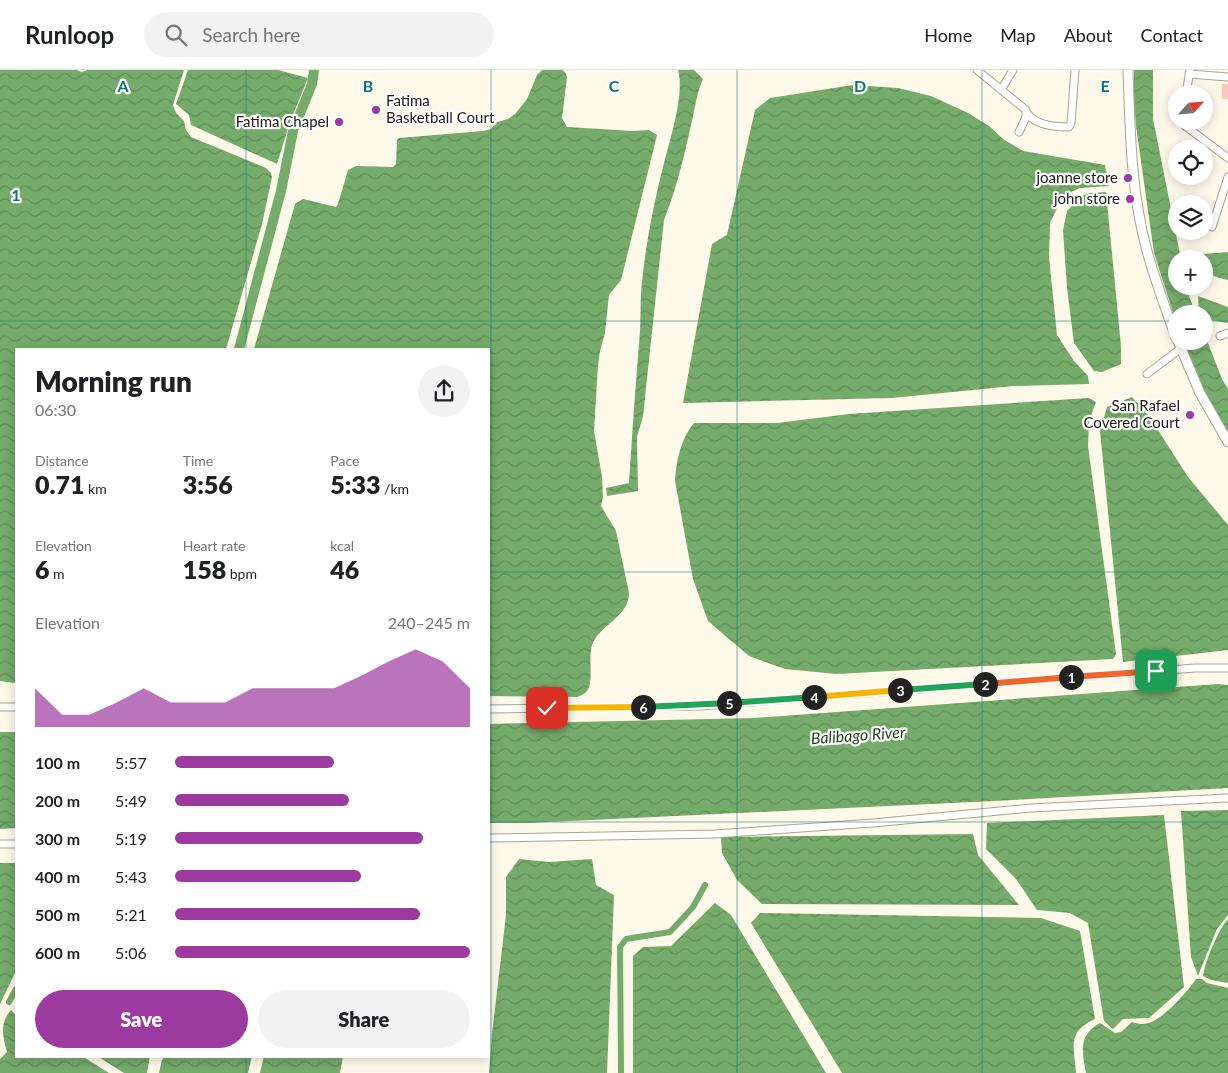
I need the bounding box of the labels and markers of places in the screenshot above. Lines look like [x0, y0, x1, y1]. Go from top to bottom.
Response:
place label: Fatima Basketball Court [386, 91, 495, 126]
marker: Fatima Basketball Court [370, 104, 382, 116]
place label: Fatima Chapel [236, 112, 329, 130]
marker: Fatima Chapel [333, 116, 345, 128]
place label: joanne store [1036, 168, 1118, 186]
marker: joanne store [1122, 172, 1134, 184]
place label: john store [1053, 189, 1120, 207]
marker: john store [1124, 193, 1136, 205]
place label: San Rafael Covered Court [1083, 396, 1181, 431]
marker: San Rafael Covered Court [1184, 409, 1196, 421]
pin [1135, 650, 1177, 692]
pin: 1 [1058, 664, 1084, 690]
pin: 2 [972, 672, 998, 696]
pin: 3 [888, 678, 912, 702]
pin: 4 [802, 684, 826, 710]
pin [526, 687, 568, 729]
pin: 5 [716, 690, 742, 716]
pin: 6 [630, 694, 656, 720]

